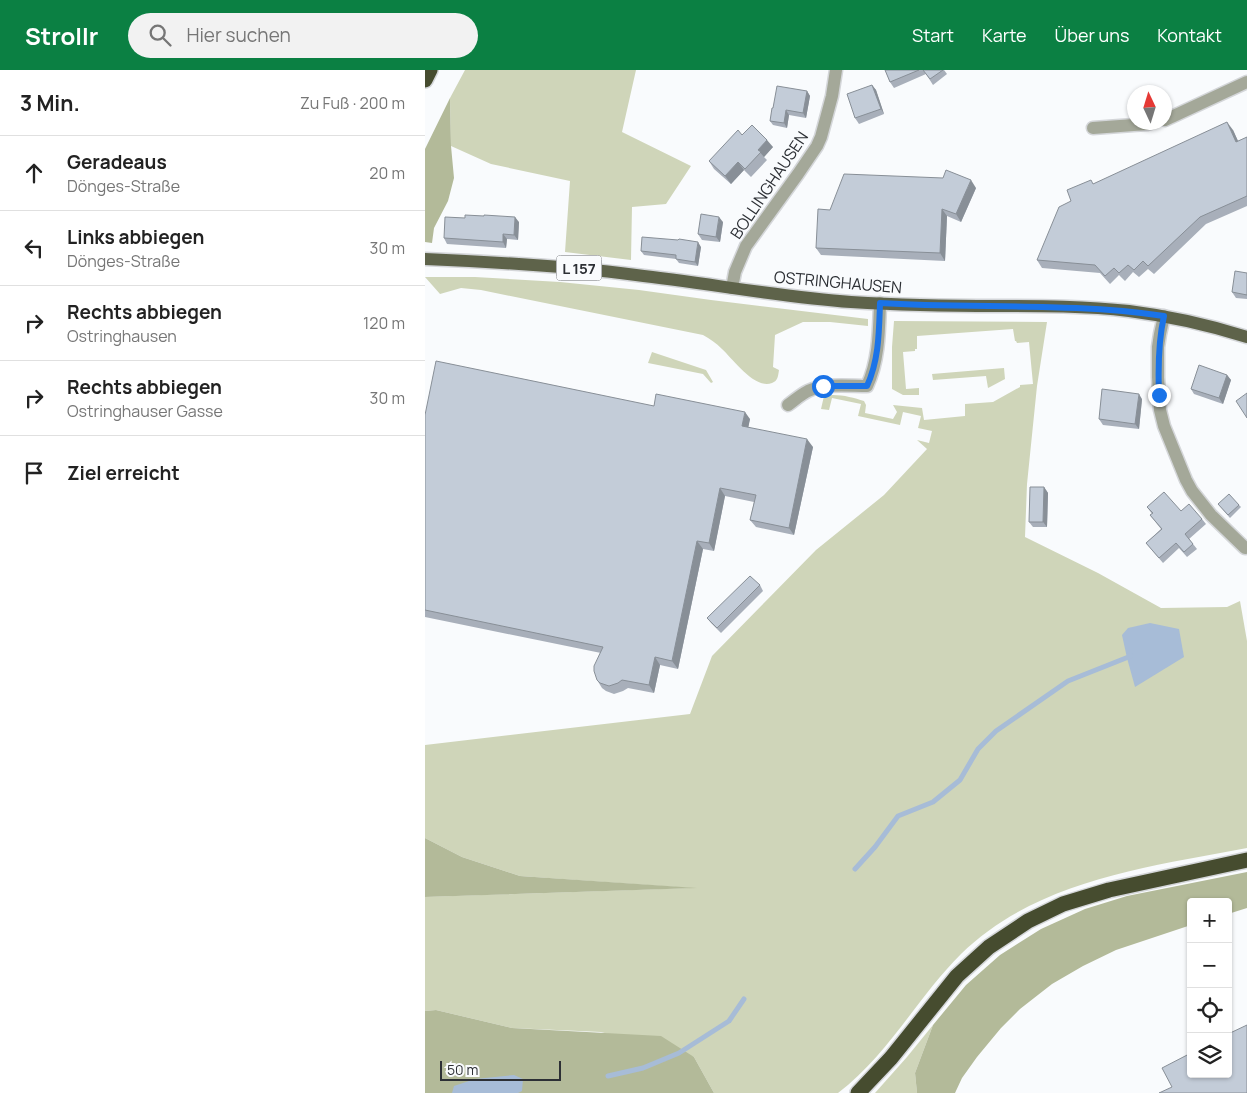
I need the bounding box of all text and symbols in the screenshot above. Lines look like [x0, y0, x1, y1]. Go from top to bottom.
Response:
search box [128, 13, 478, 58]
text: Strollr [25, 19, 98, 52]
icon: search [146, 21, 174, 49]
text: Hier suchen [186, 22, 291, 48]
text: Start [912, 23, 954, 47]
text: Karte [982, 23, 1027, 47]
text: Über uns [1055, 23, 1129, 47]
text: Kontakt [1157, 23, 1222, 47]
north arrow [1127, 85, 1172, 130]
text: 3 Min. [20, 89, 80, 117]
text: Zu Fuß · 200 m [300, 92, 405, 114]
street label: BOLLINGHAUSEN [725, 127, 813, 243]
text: Geradeaus [67, 149, 167, 175]
icon: ahead [20, 159, 48, 187]
text: 20 m [369, 162, 405, 184]
text: Dönges-Straße [67, 175, 180, 197]
text: Links abbiegen [67, 224, 204, 250]
icon: left [20, 234, 48, 262]
text: 30 m [370, 237, 405, 259]
text: Dönges-Straße [67, 250, 180, 272]
road number: L 157 [557, 256, 601, 280]
street label: OSTRINGHAUSEN [773, 265, 903, 299]
text: Rechts abbiegen [67, 299, 222, 325]
icon: right [20, 309, 48, 337]
text: 120 m [363, 312, 405, 334]
text: Ostringhausen [67, 325, 177, 347]
text: Rechts abbiegen [67, 374, 222, 400]
route start [812, 375, 835, 398]
icon: right [20, 384, 48, 412]
route end [1148, 384, 1171, 407]
text: 30 m [370, 387, 405, 409]
text: Ostringhauser Gasse [67, 400, 223, 422]
icon: arrive [20, 459, 48, 487]
text: Ziel erreicht [67, 460, 180, 486]
map controls [1187, 898, 1232, 1078]
button: + [1187, 898, 1232, 943]
button: − [1187, 943, 1232, 988]
button: locate [1187, 988, 1232, 1033]
button: layers [1187, 1033, 1232, 1078]
scale bar [440, 1058, 561, 1081]
text: 50 m [447, 1060, 478, 1079]

